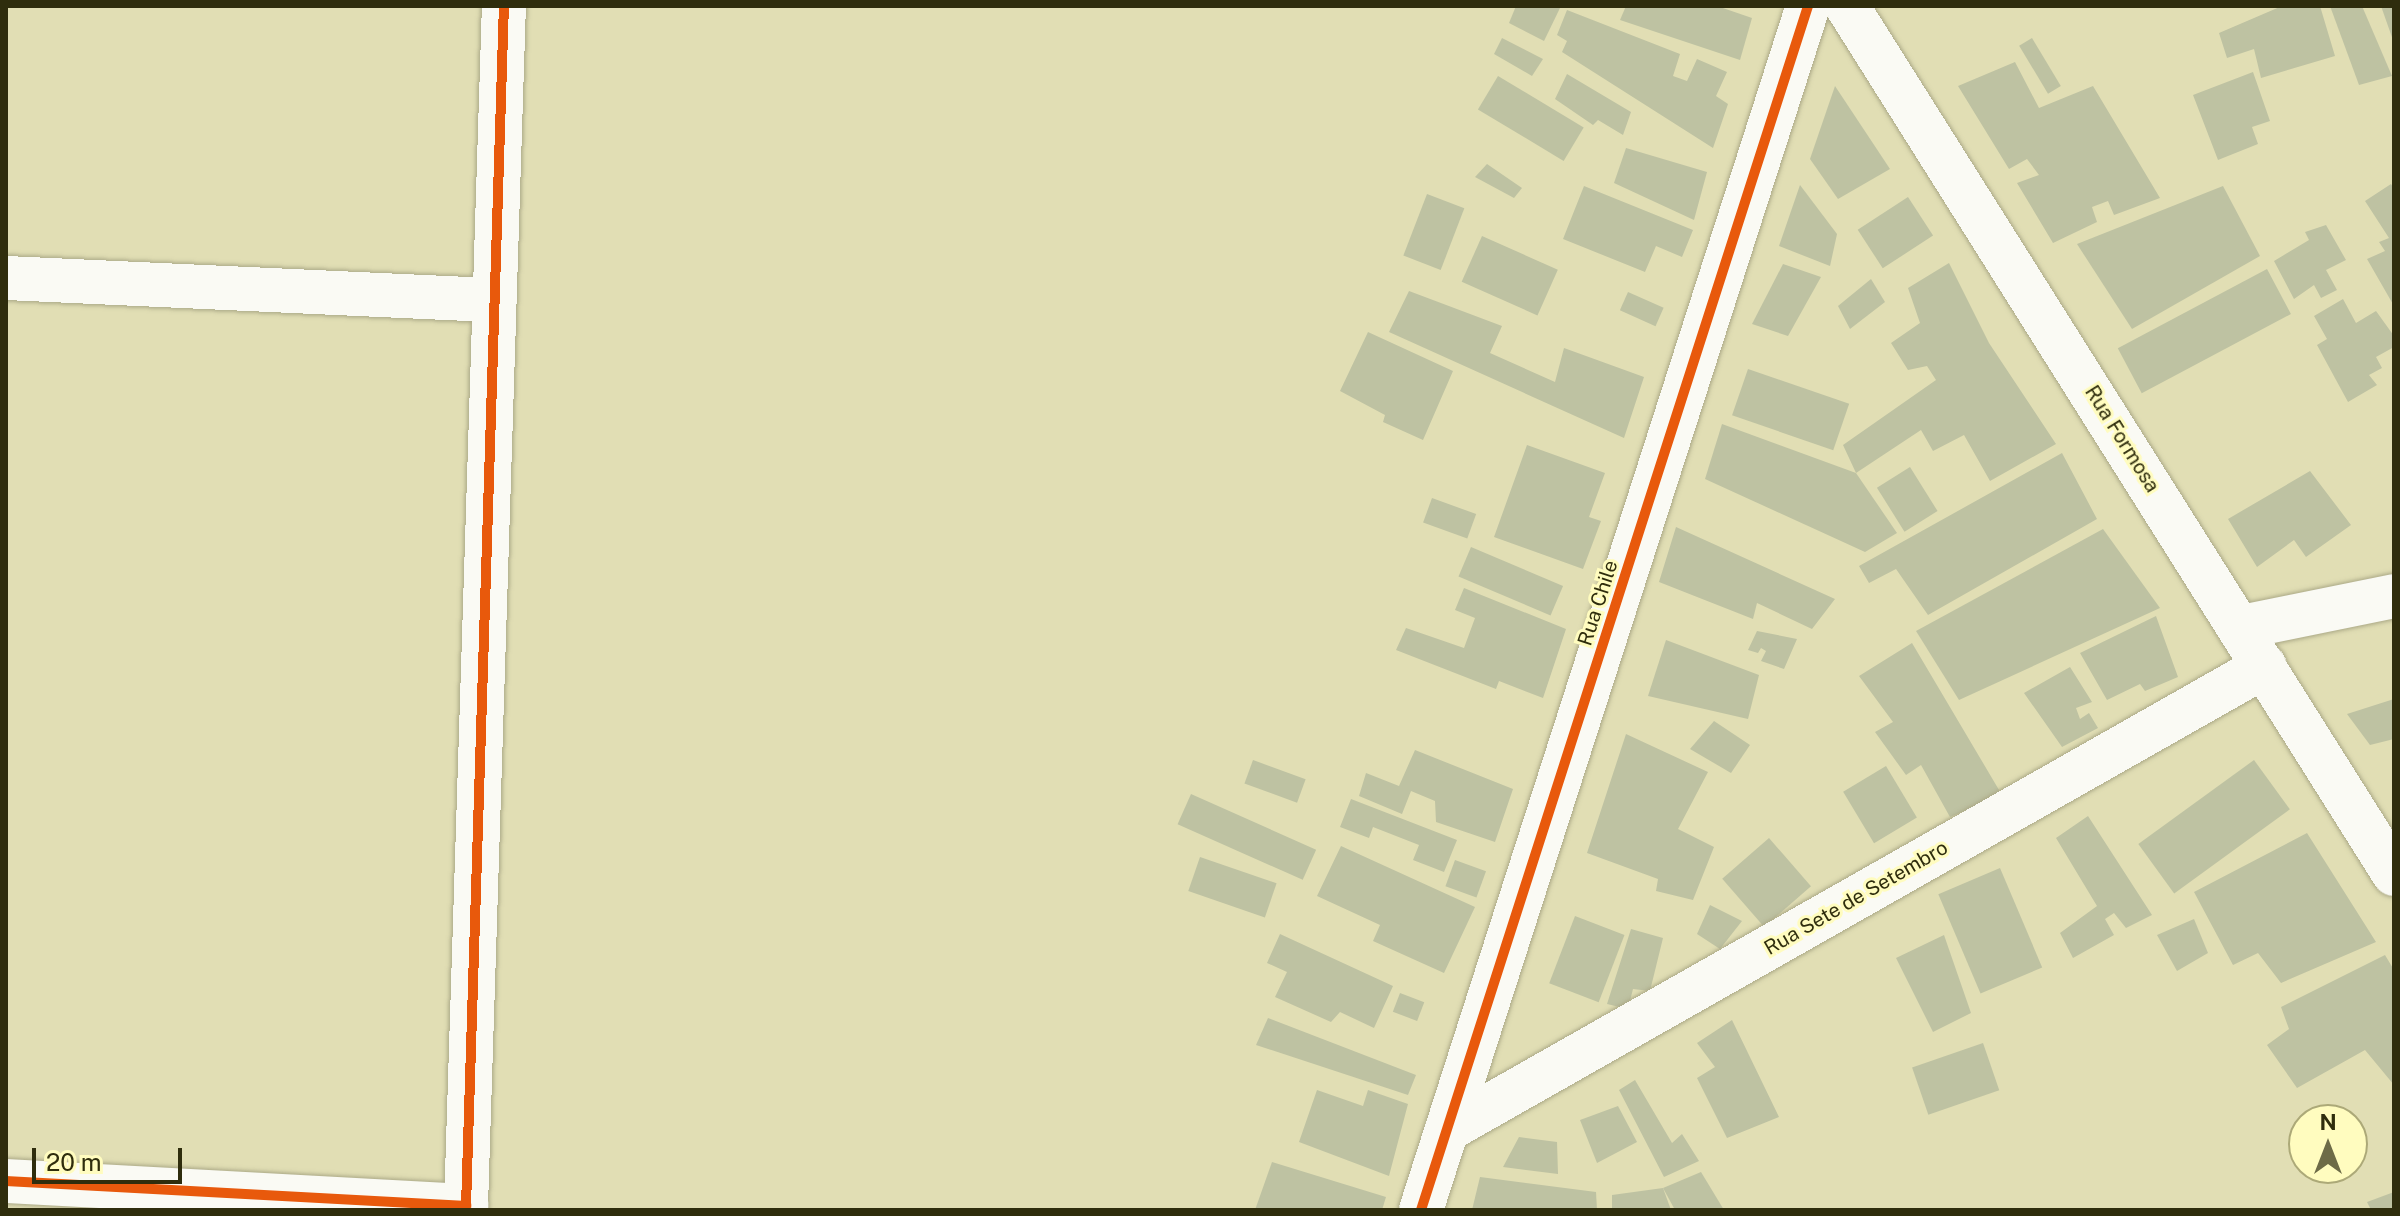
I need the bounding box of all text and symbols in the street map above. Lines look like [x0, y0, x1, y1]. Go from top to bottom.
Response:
street label: Rua Formosa [2080, 381, 2164, 497]
street label: Rua Chile [1573, 557, 1623, 649]
street label: Rua Sete de Setembro [1760, 836, 1952, 960]
north arrow [2288, 1104, 2368, 1184]
text: N [2319, 1109, 2337, 1135]
scale bar [36, 1132, 186, 1182]
text: 20 m [46, 1148, 102, 1176]

